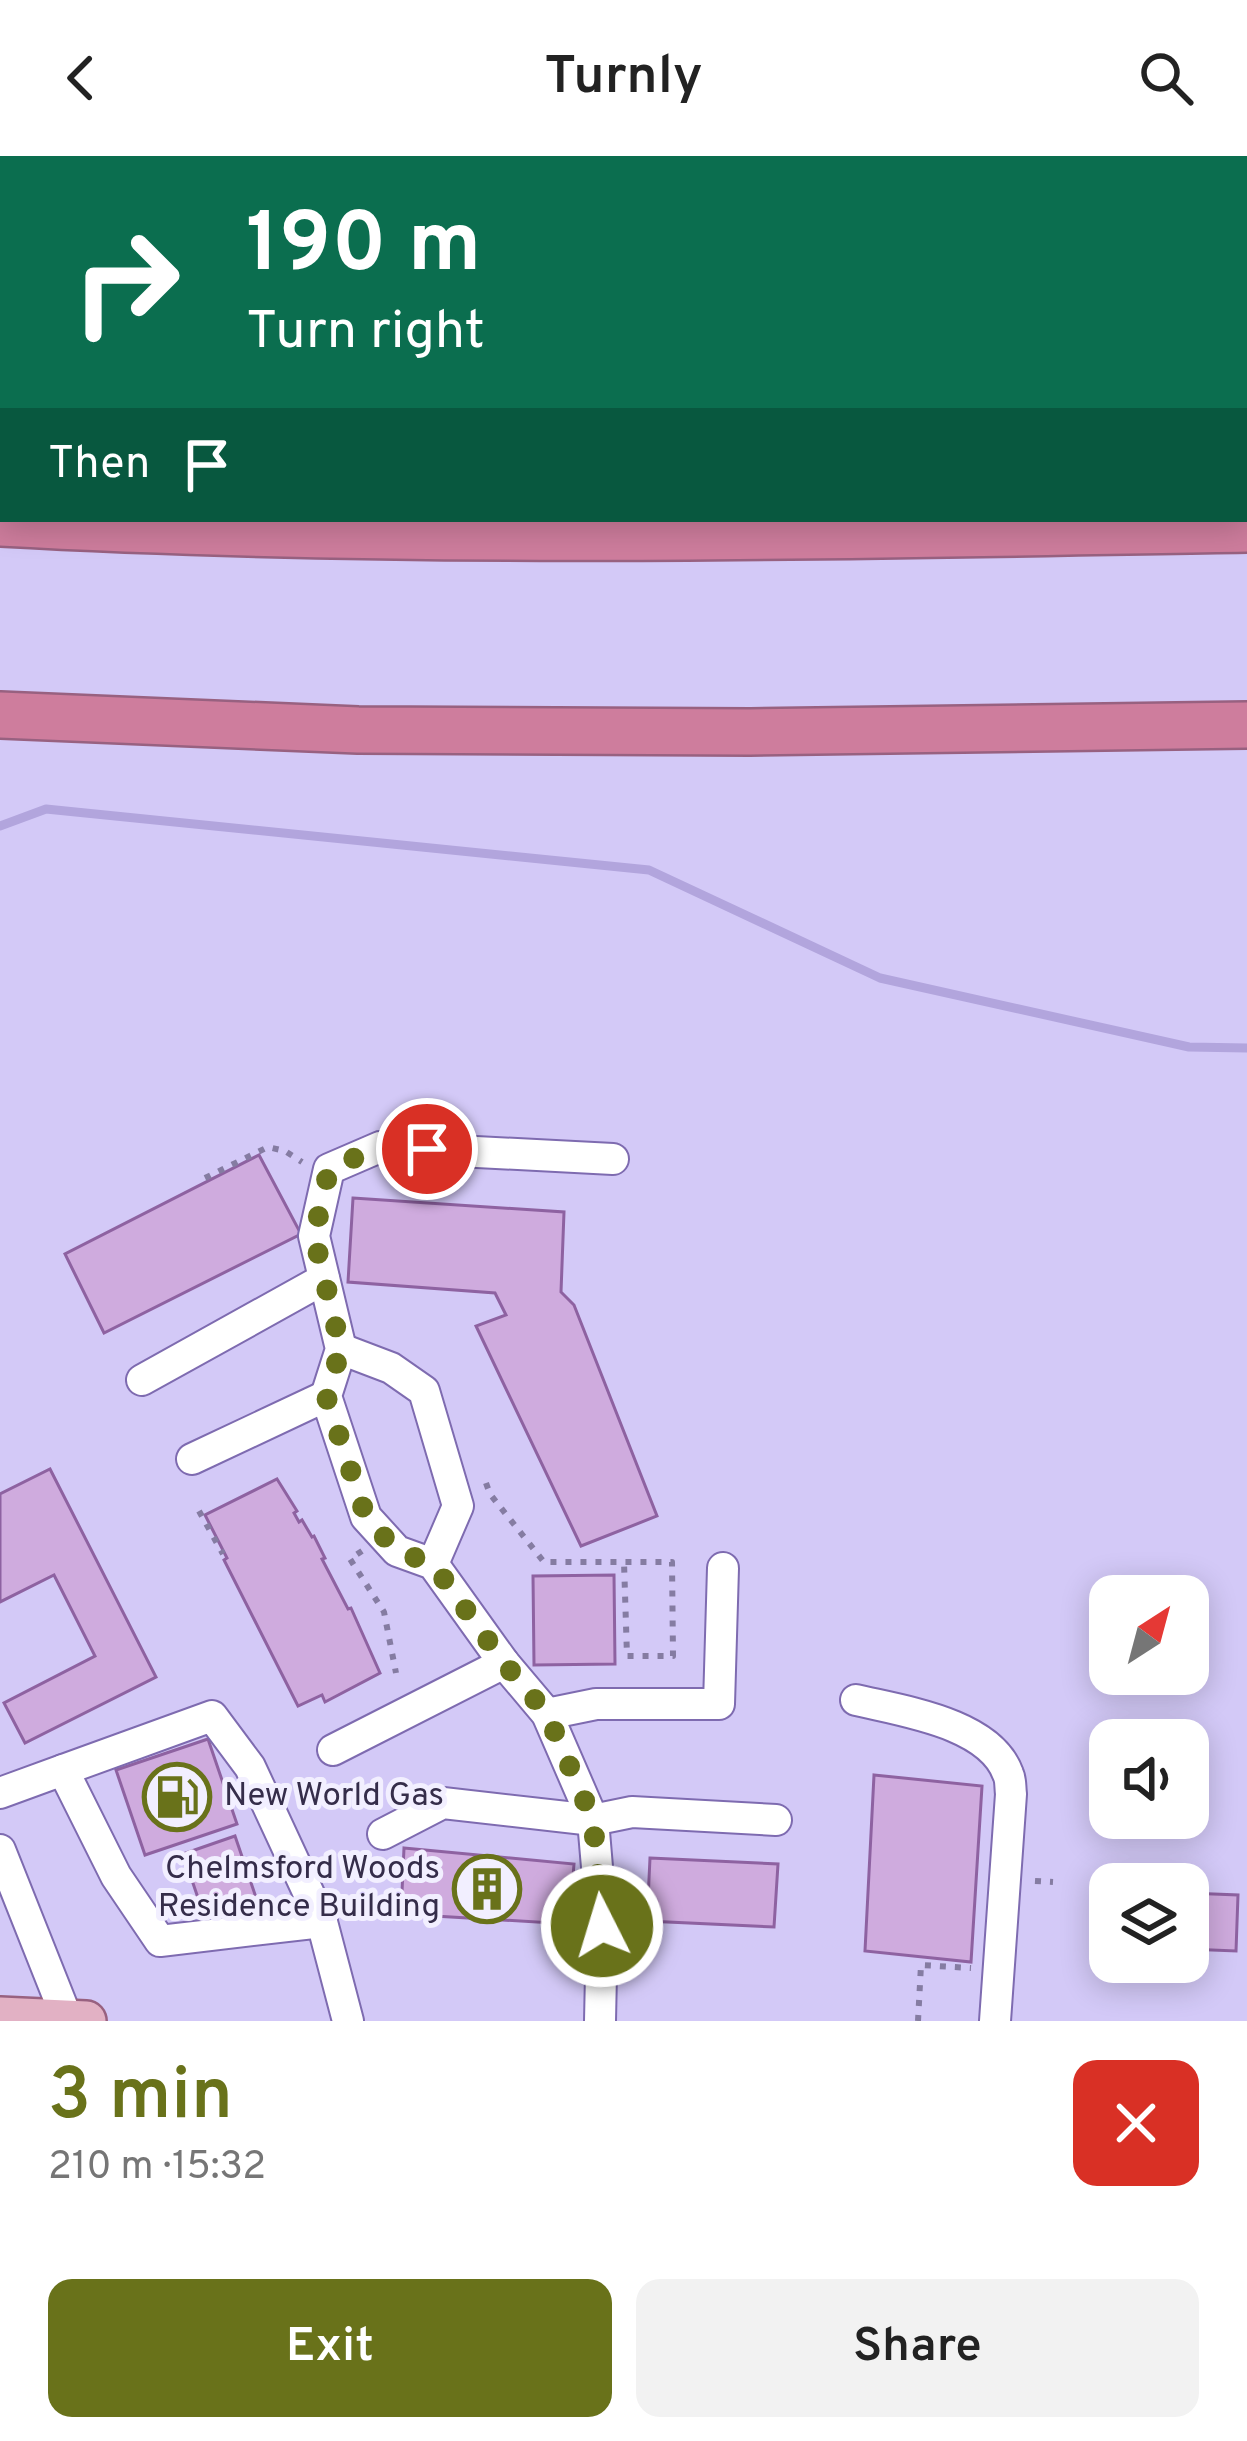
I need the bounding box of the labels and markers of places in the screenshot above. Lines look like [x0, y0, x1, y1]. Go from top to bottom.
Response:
pin [376, 1098, 478, 1200]
fuel station icon: New World Gas [142, 1762, 212, 1832]
place label: New World Gas [224, 1776, 444, 1818]
place label: Chelmsford Woods Residence Building [158, 1849, 440, 1929]
building icon: Chelmsford Woods Residence Building [452, 1854, 522, 1924]

